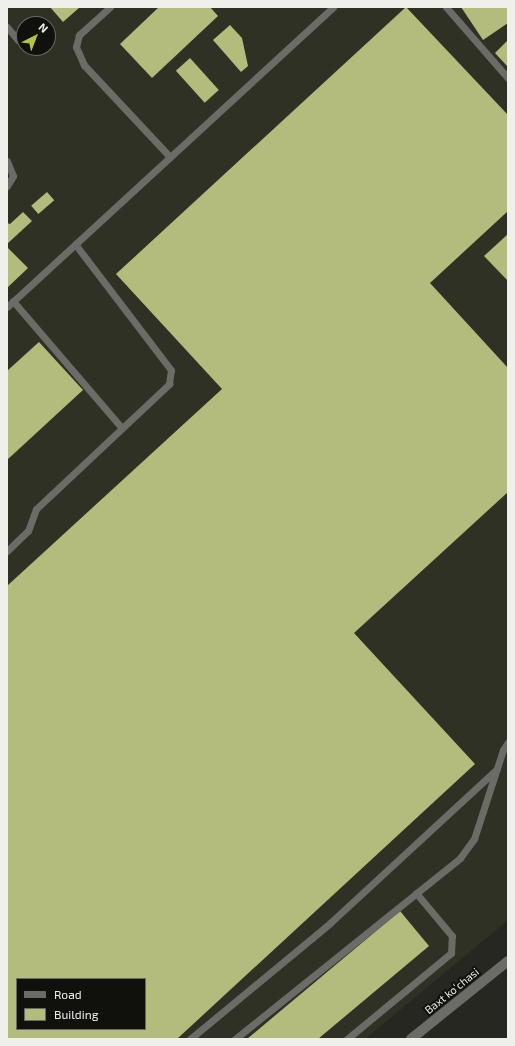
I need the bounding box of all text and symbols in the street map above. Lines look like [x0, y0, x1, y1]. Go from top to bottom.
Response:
north arrow [16, 16, 56, 56]
text: N [36, 20, 51, 35]
street label: Baxt koʻchasi [422, 965, 482, 1017]
legend [16, 978, 146, 1030]
text: Road [54, 987, 82, 1001]
text: Building [54, 1007, 98, 1021]

